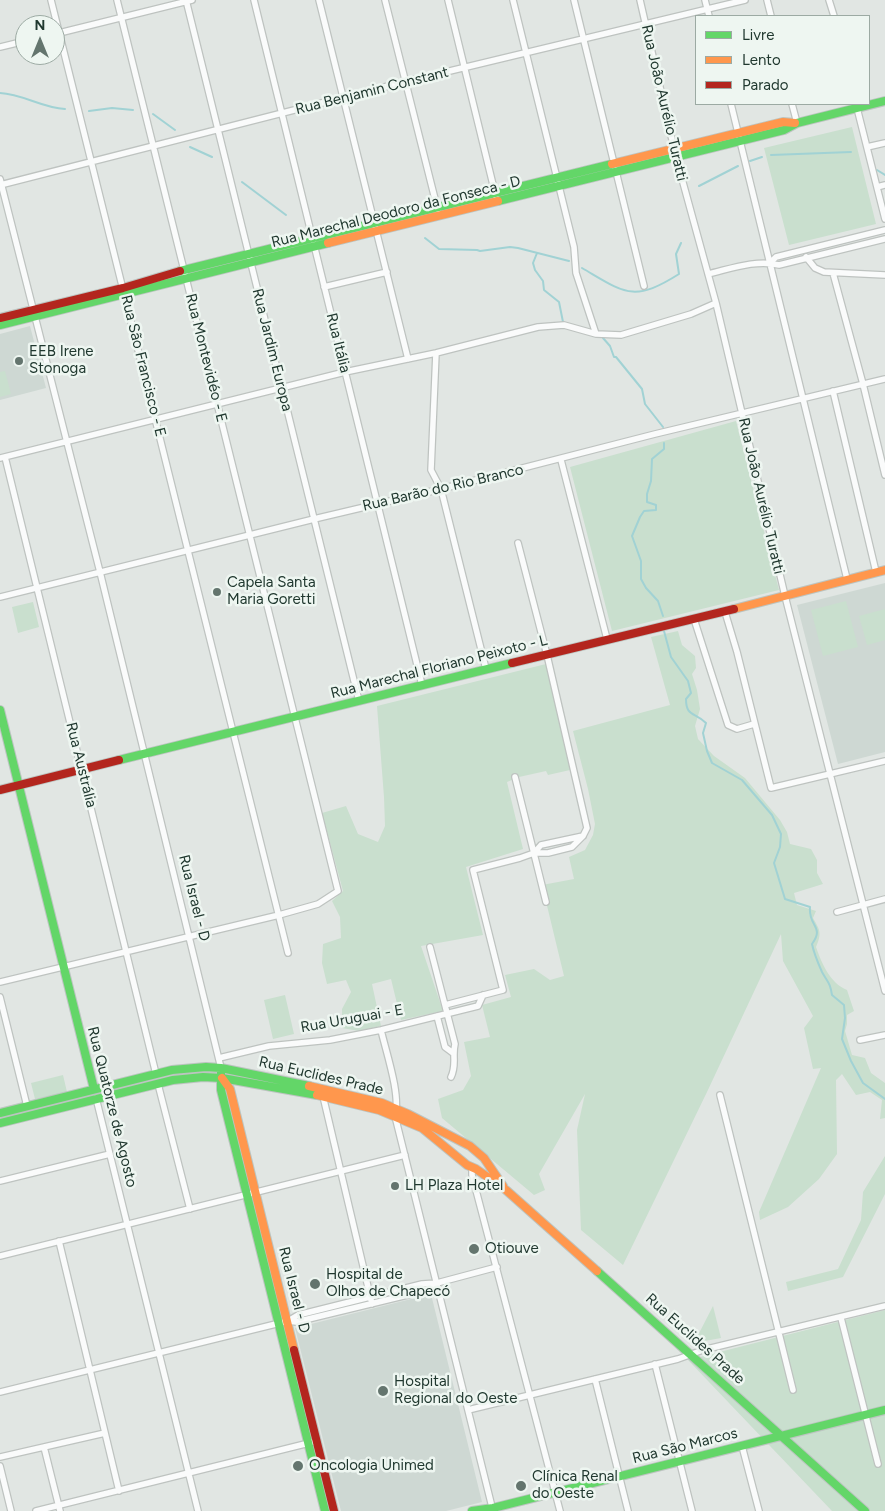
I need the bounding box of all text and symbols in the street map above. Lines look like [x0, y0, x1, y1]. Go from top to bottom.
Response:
north arrow [15, 15, 65, 65]
legend [695, 15, 870, 105]
text: N [35, 17, 45, 34]
street label: Rua João Aurélio Turatti [637, 23, 691, 183]
text: Livre [742, 26, 774, 44]
text: Lento [742, 51, 781, 69]
street label: Rua Benjamin Constant [294, 63, 450, 119]
text: Parado [742, 76, 788, 94]
street label: Rua Marechal Deodoro da Fonseca - D [270, 172, 522, 252]
street label: Rua Jardim Europa [248, 287, 296, 413]
street label: Rua Montevidéo - E [181, 292, 231, 424]
street label: Rua São Francisco - E [117, 293, 169, 439]
street label: Rua Itália [322, 311, 354, 375]
place label: EEB Irene Stonoga [29, 343, 94, 378]
marker: EEB Irene Stonoga [13, 355, 25, 367]
street label: Rua João Aurélio Turatti [734, 416, 788, 576]
street label: Rua Barão do Rio Branco [361, 461, 525, 515]
place label: Capela Santa Maria Goretti [227, 574, 316, 609]
marker: Capela Santa Maria Goretti [211, 586, 223, 598]
street label: Rua Marechal Floriano Peixoto - L [329, 631, 549, 703]
street label: Rua Austrália [62, 720, 100, 810]
street label: Rua Israel - D [175, 853, 213, 943]
street label: Rua Uruguai - E [299, 1001, 405, 1037]
street label: Rua Quatorze de Agosto [83, 1025, 141, 1189]
street label: Rua Euclides Prade [257, 1053, 385, 1099]
place label: LH Plaza Hotel [405, 1177, 503, 1195]
marker: LH Plaza Hotel [389, 1180, 401, 1192]
place label: Otiouve [485, 1240, 539, 1258]
marker: Otiouve [467, 1242, 481, 1256]
street label: Rua Israel - D [275, 1245, 313, 1335]
place label: Hospital de Olhos de Chapecó [326, 1266, 450, 1301]
marker: Hospital de Olhos de Chapecó [308, 1277, 322, 1291]
street label: Rua Euclides Prade [642, 1290, 748, 1388]
place label: Hospital Regional do Oeste [394, 1373, 517, 1408]
marker: Hospital Regional do Oeste [376, 1384, 390, 1398]
street label: Rua São Marcos [631, 1424, 739, 1468]
place label: Oncologia Unimed [309, 1457, 434, 1475]
marker: Oncologia Unimed [291, 1459, 305, 1473]
place label: Clínica Renal do Oeste [532, 1468, 618, 1503]
marker: Clínica Renal do Oeste [514, 1479, 528, 1493]

